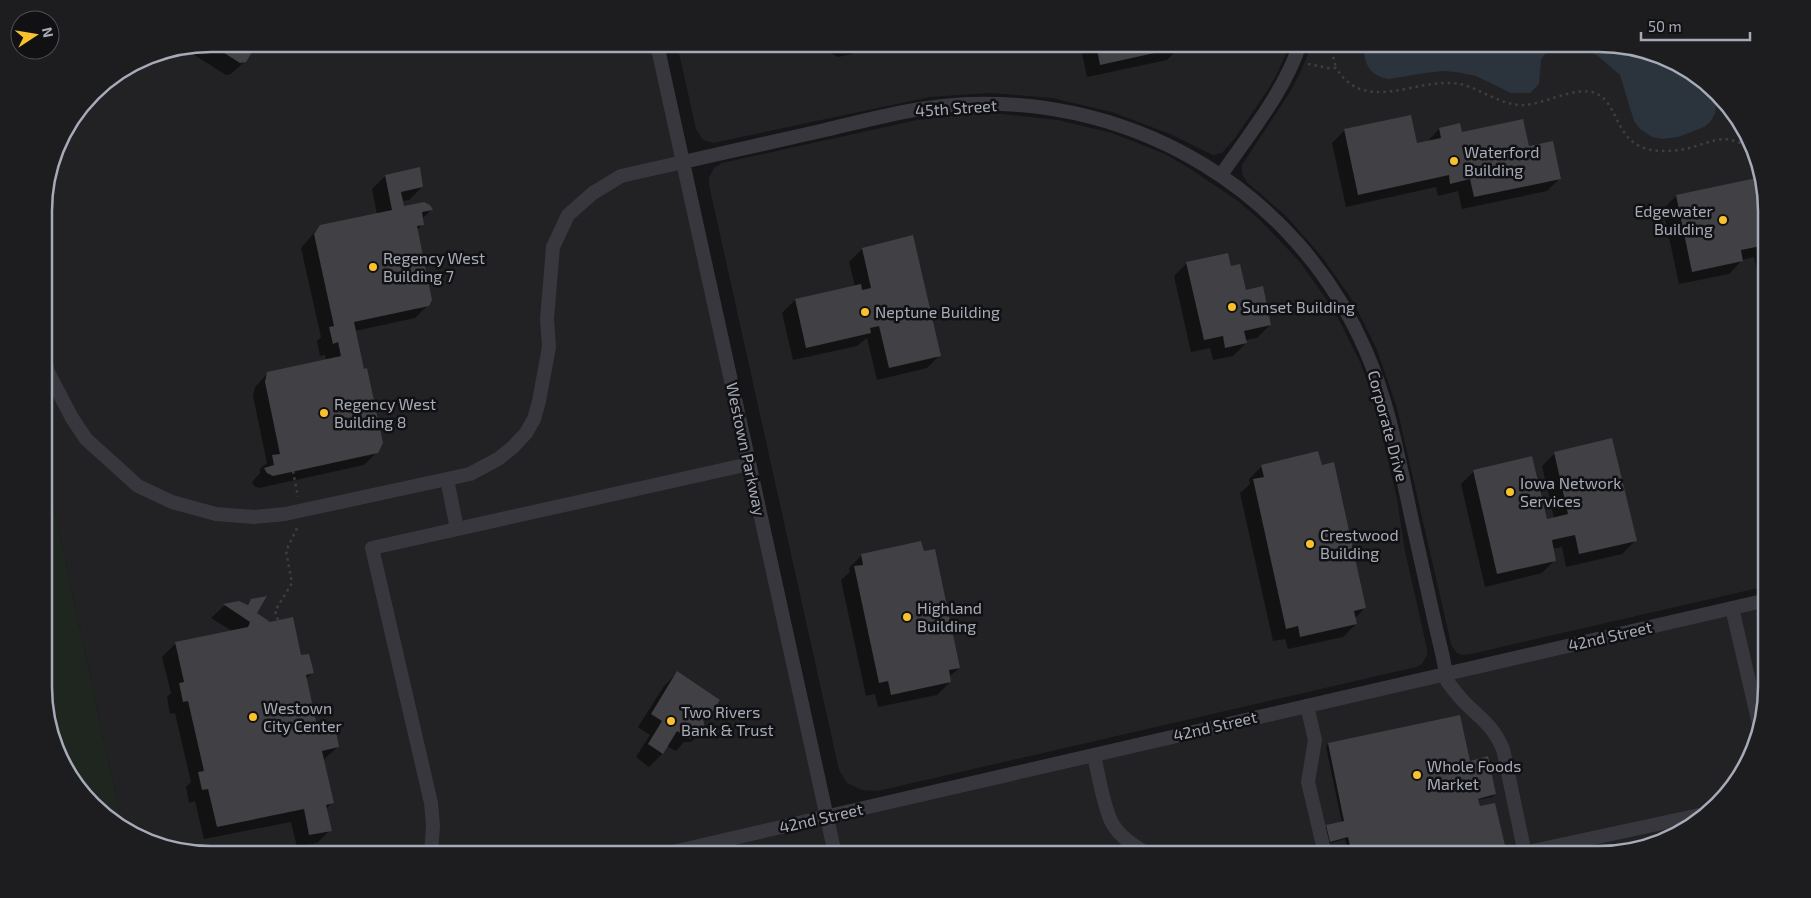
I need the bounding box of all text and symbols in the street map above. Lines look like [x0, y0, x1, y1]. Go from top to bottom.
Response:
north arrow [10, 10, 60, 60]
scale bar [1641, 10, 1750, 42]
text: 50 m [1648, 17, 1682, 35]
text: N [39, 25, 58, 39]
street label: 45th Street [914, 95, 997, 120]
place label: Waterford Building [1464, 142, 1539, 179]
marker: Waterford Building [1448, 155, 1460, 167]
place label: Edgewater Building [1634, 201, 1714, 238]
marker: Edgewater Building [1717, 214, 1729, 226]
place label: Regency West Building 7 [383, 248, 485, 285]
marker: Regency West Building 7 [367, 261, 379, 273]
place label: Sunset Building [1242, 297, 1355, 316]
marker: Sunset Building [1226, 301, 1238, 313]
place label: Neptune Building [875, 302, 1000, 321]
marker: Neptune Building [859, 306, 871, 318]
street label: Corporate Drive [1364, 368, 1412, 484]
street label: Westown Parkway [723, 380, 770, 518]
place label: Regency West Building 8 [334, 394, 436, 431]
marker: Regency West Building 8 [318, 407, 330, 419]
place label: Iowa Network Services [1520, 473, 1621, 510]
marker: Iowa Network Services [1504, 486, 1516, 498]
place label: Crestwood Building [1320, 525, 1399, 562]
marker: Crestwood Building [1304, 538, 1316, 550]
place label: Highland Building [917, 598, 982, 635]
marker: Highland Building [901, 611, 913, 623]
street label: 42nd Street [1566, 617, 1654, 654]
place label: Westown City Center [263, 698, 343, 735]
place label: Two Rivers Bank & Trust [681, 702, 774, 739]
street label: 42nd Street [1171, 707, 1259, 744]
marker: Westown City Center [247, 711, 259, 723]
marker: Two Rivers Bank & Trust [665, 715, 677, 727]
place label: Whole Foods Market [1427, 756, 1521, 793]
marker: Whole Foods Market [1411, 769, 1423, 781]
street label: 42nd Street [777, 799, 865, 836]

